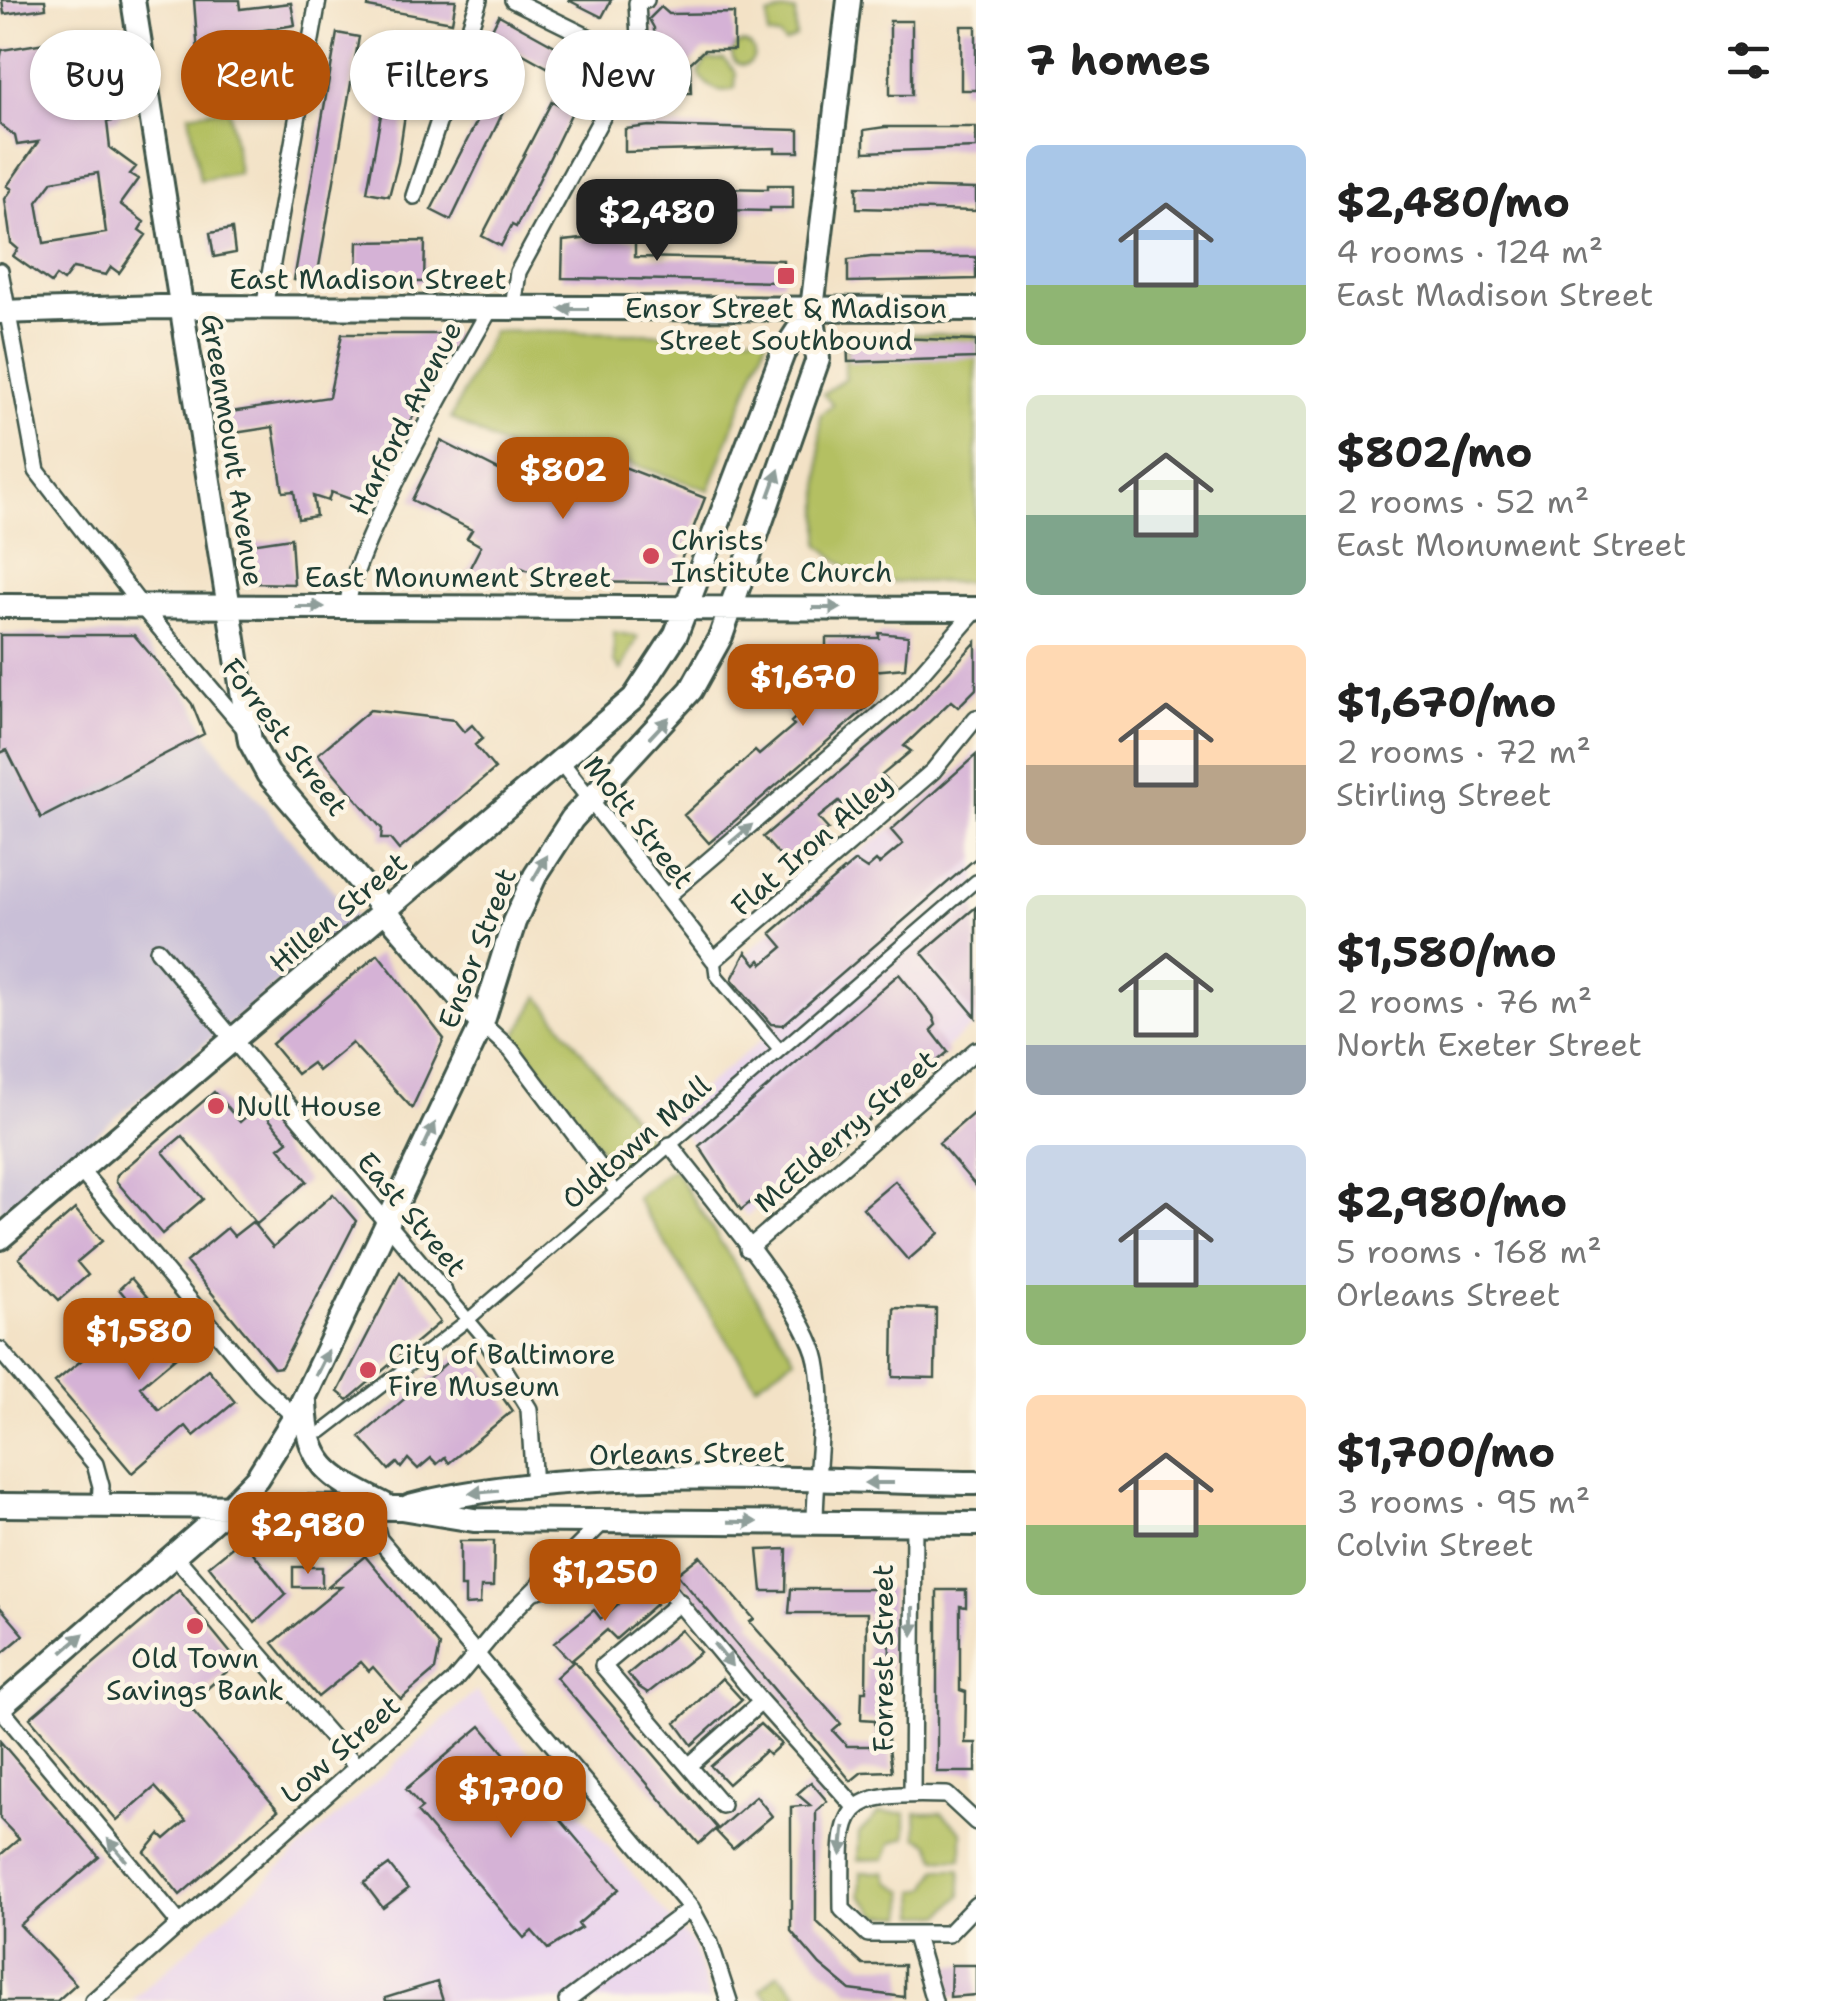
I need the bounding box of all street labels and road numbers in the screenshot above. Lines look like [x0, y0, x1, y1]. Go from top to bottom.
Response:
street label: East Madison Street [229, 260, 507, 298]
street label: Greenmount Avenue [193, 311, 273, 589]
street label: Harford Avenue [340, 314, 470, 522]
street label: East Monument Street [305, 558, 611, 596]
street label: Forrest Street [213, 650, 357, 824]
street label: Mott Street [575, 748, 703, 896]
street label: Flat Iron Alley [723, 764, 899, 924]
street label: Hillen Street [261, 843, 415, 981]
street label: Ensor Street [429, 862, 525, 1034]
street label: McElderry Street [745, 1041, 945, 1221]
street label: Oldtown Mall [553, 1066, 719, 1217]
street label: East Street [349, 1144, 475, 1284]
street label: Orleans Street [588, 1432, 786, 1474]
street label: Forrest Street [864, 1564, 902, 1752]
street label: Low Street [272, 1686, 408, 1812]

